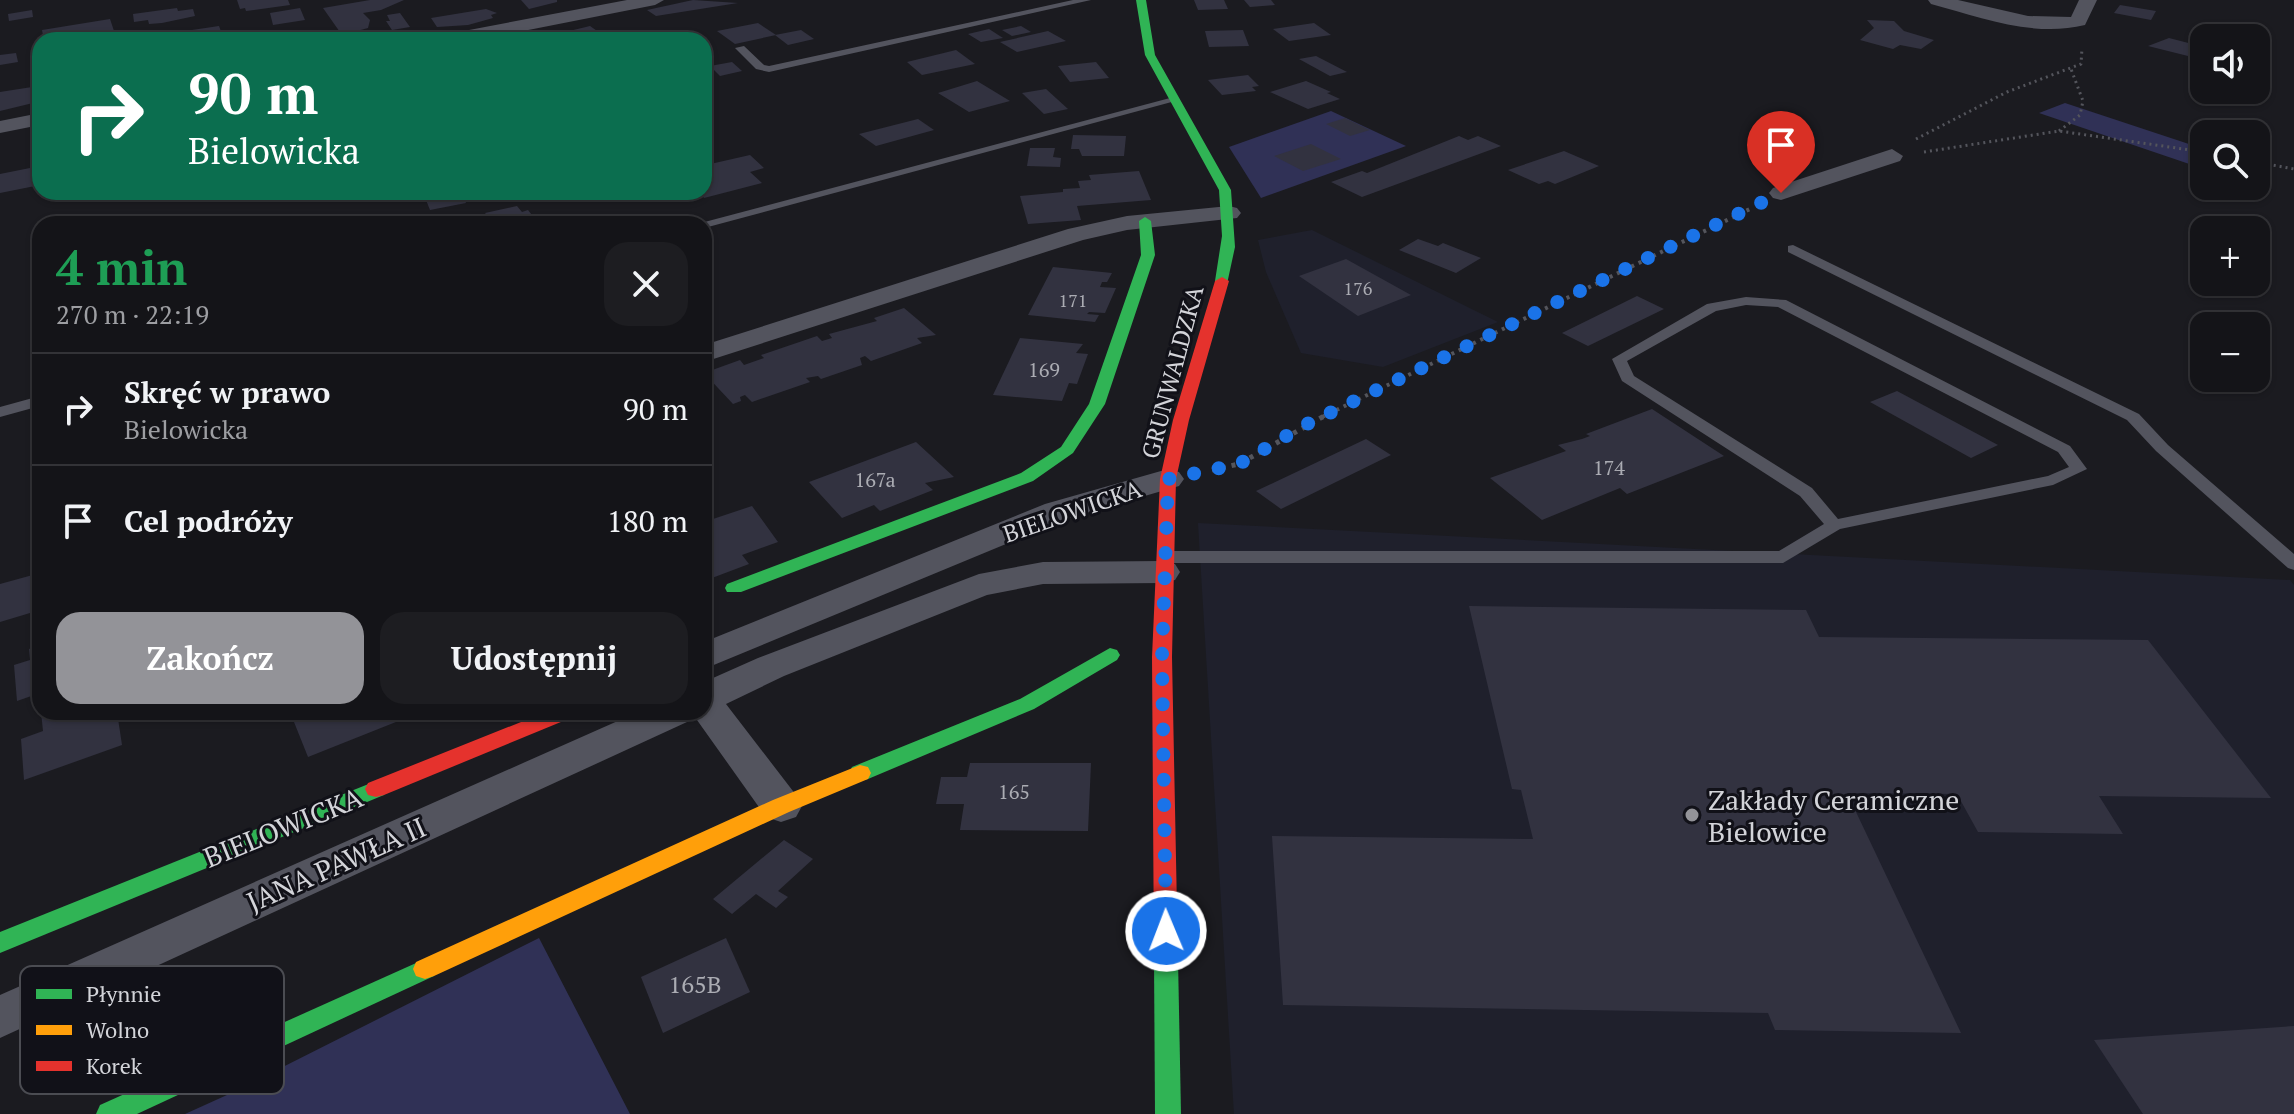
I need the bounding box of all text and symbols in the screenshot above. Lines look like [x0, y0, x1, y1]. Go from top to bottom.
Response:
map controls [2190, 24, 2270, 392]
button: sound [2190, 24, 2270, 104]
text: 90 m [188, 56, 318, 130]
icon: right [56, 64, 160, 168]
pin [1747, 111, 1815, 193]
button: search [2190, 120, 2270, 200]
icon: arrive [1759, 123, 1803, 167]
text: Bielowicka [188, 127, 360, 174]
button: + [2190, 216, 2270, 296]
text: 4 min [56, 235, 187, 299]
button: close [604, 242, 688, 326]
house number: 176 [1344, 276, 1373, 300]
street label: GRUNWALDZKA [1134, 281, 1211, 462]
house number: 171 [1059, 288, 1087, 312]
text: 270 m · 22:19 [56, 297, 209, 331]
button: − [2190, 312, 2270, 392]
house number: 169 [1028, 356, 1060, 383]
text: Skręć w prawo [124, 372, 330, 412]
icon: right [56, 387, 100, 431]
text: 90 m [623, 389, 688, 429]
text: Bielowicka [124, 412, 248, 446]
house number: 174 [1593, 454, 1625, 481]
house number: 167a [854, 466, 896, 493]
street label: BIELOWICKA [999, 472, 1146, 550]
icon: arrive [56, 499, 100, 543]
text: Cel podróży [124, 501, 293, 541]
text: 180 m [607, 501, 688, 541]
button: Zakończ [56, 612, 364, 704]
button: Udostępnij [380, 612, 688, 704]
street label: BIELOWICKA [198, 778, 369, 876]
house number: 165 [998, 778, 1030, 805]
place label: Zakłady Ceramiczne Bielowice [1708, 781, 1959, 850]
marker: Zakłady Ceramiczne Bielowice [1683, 806, 1701, 824]
street label: JANA PAWŁA II [241, 808, 431, 920]
position arrow [1124, 889, 1208, 973]
legend [20, 966, 284, 1094]
house number: 165B [668, 968, 722, 1000]
text: Płynnie [86, 979, 161, 1008]
text: Wolno [86, 1015, 149, 1044]
text: Korek [86, 1051, 143, 1080]

